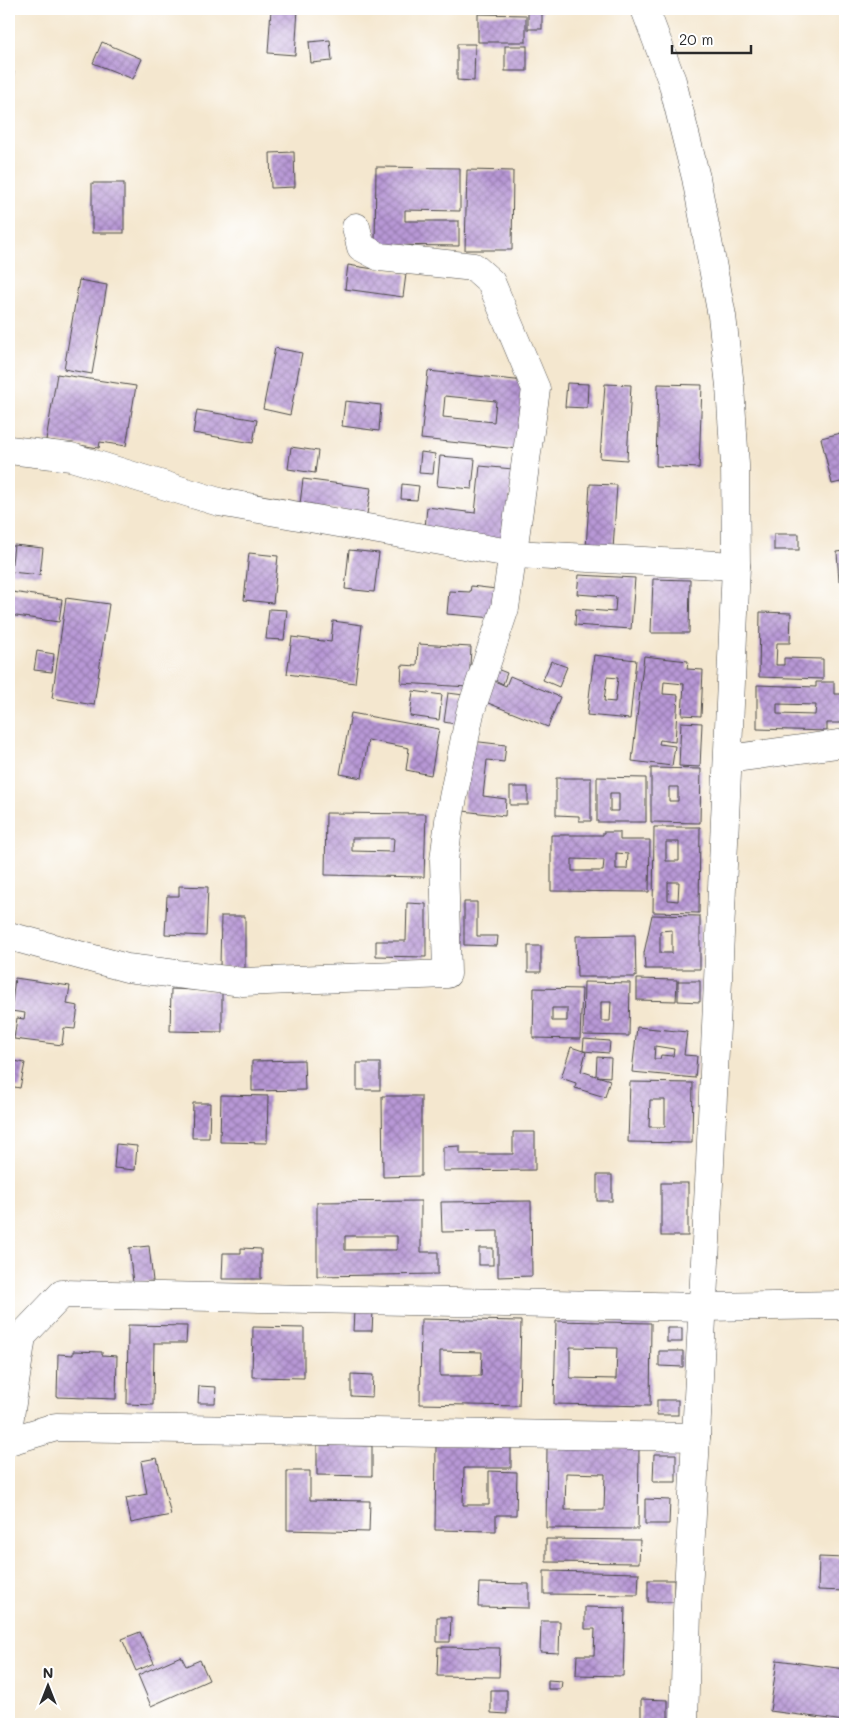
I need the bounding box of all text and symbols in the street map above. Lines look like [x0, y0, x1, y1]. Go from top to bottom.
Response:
scale bar [672, 22, 750, 54]
text: 20 m [679, 29, 713, 49]
north arrow [22, 1660, 72, 1710]
text: N [43, 1663, 53, 1682]

